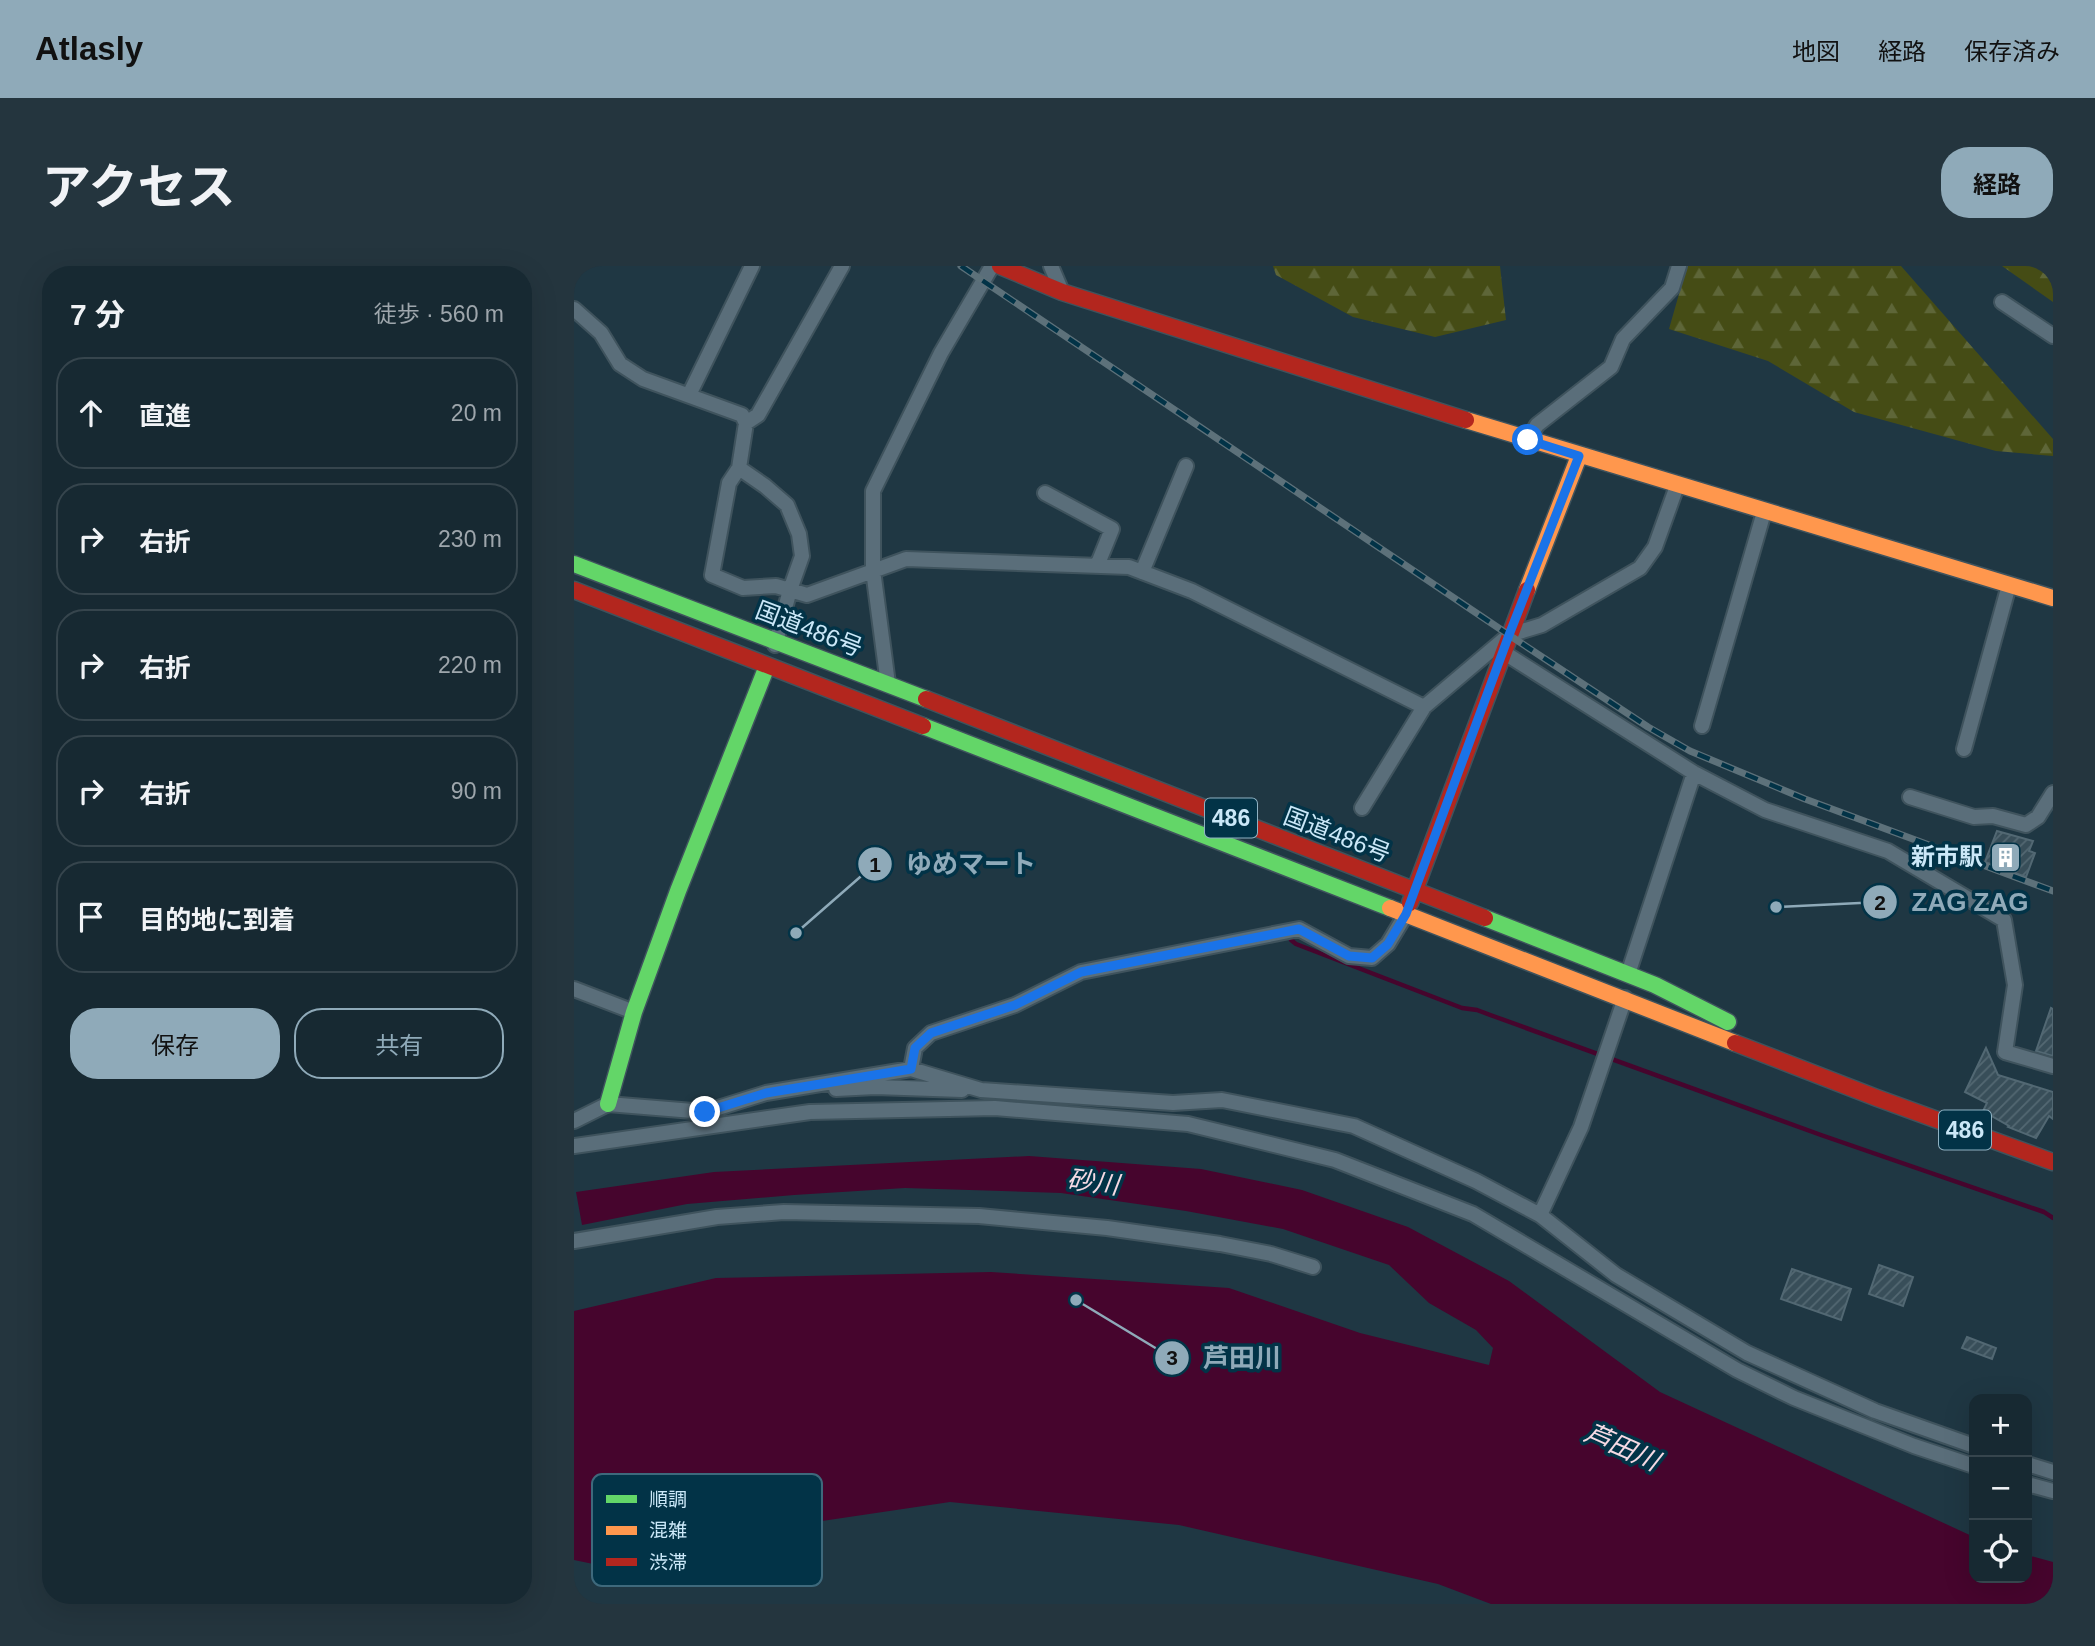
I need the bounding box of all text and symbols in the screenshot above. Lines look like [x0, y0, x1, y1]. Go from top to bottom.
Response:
text: Atlasly [35, 30, 143, 67]
text: 地図 [1792, 38, 1840, 65]
text: 経路 [1878, 38, 1926, 65]
text: 保存済み [1964, 38, 2060, 65]
button: 経路 [1941, 147, 2053, 218]
text: アクセス [42, 160, 236, 214]
text: 7 分 [70, 298, 125, 331]
text: 徒歩 · 560 m [374, 301, 504, 327]
icon: ahead [72, 394, 110, 432]
text: 20 m [451, 400, 502, 426]
text: 直進 [139, 401, 191, 431]
route start [1512, 424, 1543, 455]
icon: right [72, 520, 110, 558]
text: 230 m [438, 526, 502, 552]
text: 右折 [139, 527, 191, 557]
street label: 国道486号 [752, 596, 866, 661]
icon: right [72, 646, 110, 684]
text: 220 m [438, 652, 502, 678]
text: 右折 [139, 653, 191, 683]
icon: right [72, 772, 110, 810]
text: 90 m [451, 778, 502, 804]
text: 右折 [139, 779, 191, 809]
road number: 486 [1205, 798, 1257, 838]
street label: 国道486号 [1280, 802, 1394, 867]
building icon: 新市駅 [1989, 840, 2023, 874]
callout: ゆめマート [857, 841, 1050, 888]
place label: 新市駅 [1911, 843, 1983, 870]
text: ゆめマート [906, 849, 1036, 879]
text: 1 [869, 853, 881, 876]
callout: ZAG ZAG [1863, 879, 2043, 926]
text: ZAG ZAG [1912, 887, 2029, 917]
text: 2 [1874, 891, 1886, 914]
icon: arrive [72, 898, 110, 936]
text: 目的地に到着 [139, 905, 295, 935]
button: 保存 [70, 1008, 280, 1079]
button: 共有 [294, 1008, 504, 1079]
route end [689, 1096, 720, 1127]
road number: 486 [1939, 1110, 1991, 1150]
water label: 砂川 [1065, 1164, 1124, 1200]
callout: 芦田川 [1154, 1335, 1295, 1382]
text: 芦田川 [1203, 1343, 1281, 1373]
text: 3 [1166, 1346, 1178, 1369]
map controls [1969, 1394, 2032, 1583]
button: + [1969, 1394, 2032, 1457]
water label: 芦田川 [1580, 1417, 1666, 1478]
button: − [1969, 1457, 2032, 1520]
legend [592, 1474, 822, 1586]
text: 順調 [649, 1489, 687, 1510]
text: 混雑 [649, 1520, 687, 1541]
button: locate [1969, 1520, 2032, 1583]
text: 渋滞 [649, 1552, 687, 1573]

